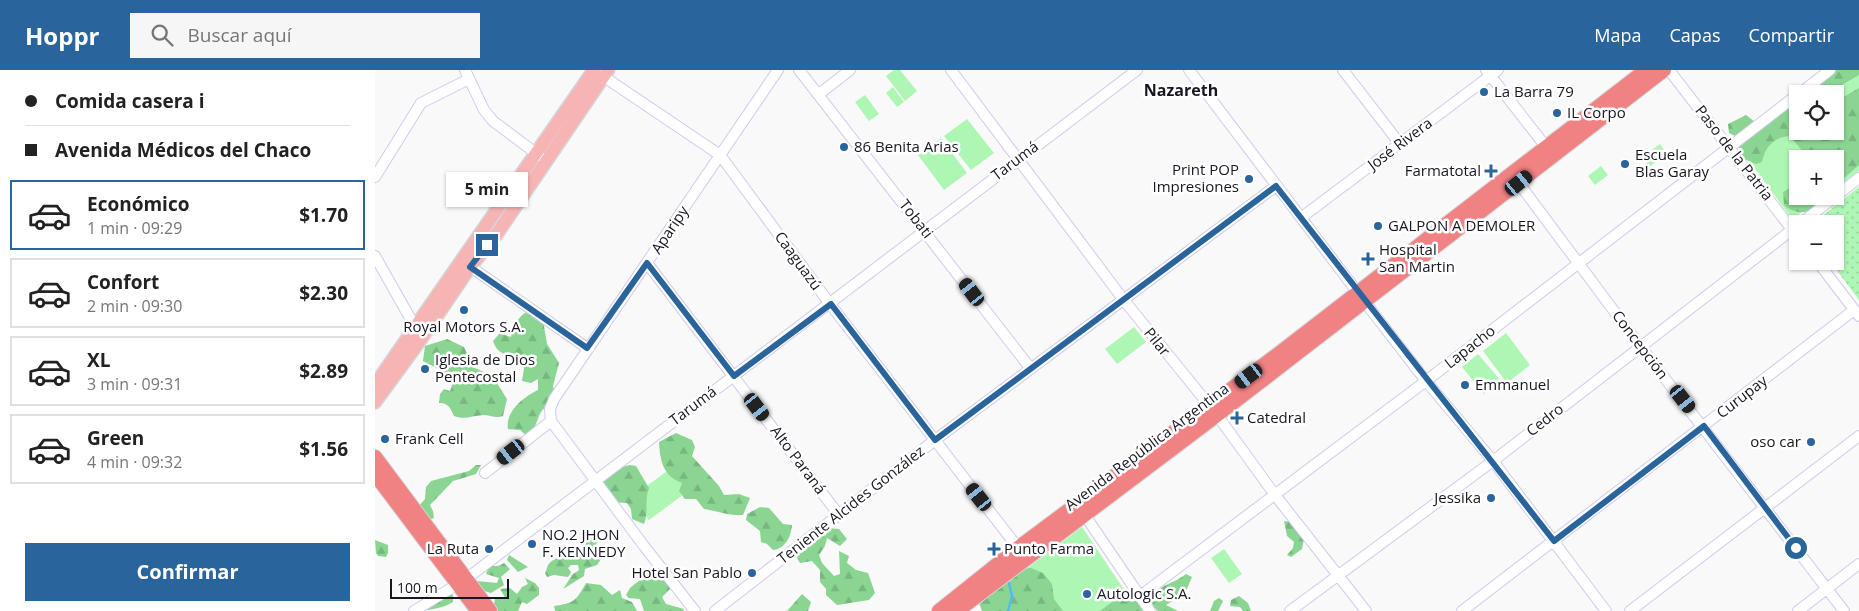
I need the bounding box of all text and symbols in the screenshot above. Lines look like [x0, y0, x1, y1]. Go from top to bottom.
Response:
search box [130, 13, 480, 58]
text: Hoppr [25, 19, 100, 52]
icon: search [148, 21, 176, 49]
text: Buscar aquí [188, 22, 291, 48]
text: Mapa [1594, 23, 1642, 47]
text: Capas [1670, 23, 1720, 47]
text: Compartir [1748, 23, 1834, 47]
district label: Nazareth [1144, 79, 1218, 101]
place label: La Barra 79 [1494, 81, 1574, 101]
map controls [1789, 85, 1844, 270]
button: locate [1789, 85, 1844, 140]
marker: La Barra 79 [1478, 86, 1490, 98]
text: Comida casera i [55, 88, 205, 114]
street label: Paso de la Patria [1691, 101, 1778, 204]
place label: IL Corpo [1567, 102, 1626, 122]
marker: IL Corpo [1551, 107, 1563, 119]
street label: José Rivera [1361, 112, 1436, 175]
place label: 86 Benita Arias [854, 136, 959, 156]
street label: Tarumá [987, 136, 1042, 184]
text: Avenida Médicos del Chaco [55, 137, 311, 163]
marker: 86 Benita Arias [838, 141, 850, 153]
place label: Escuela Blas Garay [1635, 144, 1710, 181]
button: + [1789, 150, 1844, 205]
marker: Escuela Blas Garay [1619, 158, 1631, 170]
place label: Print POP Impresiones [1152, 159, 1239, 196]
place label: Farmatotal [1405, 160, 1481, 180]
marker: Farmatotal [1485, 165, 1497, 177]
car [1502, 168, 1535, 198]
callout: 5 min [446, 172, 528, 208]
marker: Print POP Impresiones [1243, 173, 1255, 185]
text: 5 min [465, 178, 509, 200]
text: Económico [87, 191, 189, 217]
icon: car [27, 193, 72, 238]
street label: Tobati [895, 195, 938, 242]
street label: Aparipy [646, 201, 693, 257]
text: $1.70 [299, 202, 348, 228]
place label: GALPON A DEMOLER [1388, 215, 1536, 235]
button: − [1789, 215, 1844, 270]
text: 1 min · 09:29 [87, 217, 182, 239]
marker: GALPON A DEMOLER [1372, 220, 1384, 232]
street label: Caaguazú [771, 227, 827, 294]
route end [476, 234, 498, 256]
place label: Hospital San Martin [1379, 239, 1455, 276]
marker: Hospital San Martin [1361, 252, 1375, 266]
text: Confort [87, 269, 159, 295]
icon: car [27, 271, 72, 316]
car [956, 276, 987, 308]
text: $2.30 [299, 280, 348, 306]
text: 2 min · 09:30 [87, 295, 182, 317]
marker: Royal Motors S.A. [458, 304, 470, 316]
street label: Concepción [1608, 306, 1673, 383]
place label: Royal Motors S.A. [403, 316, 525, 336]
street label: Lapacho [1440, 320, 1499, 372]
street label: Pilar [1140, 323, 1175, 360]
text: XL [87, 347, 110, 373]
icon: car [27, 349, 72, 394]
place label: Iglesia de Dios Pentecostal [435, 349, 535, 386]
text: $2.89 [299, 358, 348, 384]
car [1232, 361, 1265, 391]
marker: Iglesia de Dios Pentecostal [419, 363, 431, 375]
street label: Curupay [1712, 370, 1771, 422]
text: 3 min · 09:31 [87, 373, 182, 395]
place label: Emmanuel [1475, 374, 1550, 394]
street label: Avenida República Argentina [1060, 378, 1232, 514]
marker: Emmanuel [1459, 379, 1471, 391]
street label: Tarumá [665, 381, 720, 429]
car [1667, 383, 1698, 415]
car [741, 391, 772, 423]
street label: Cedro [1522, 398, 1567, 440]
place label: Catedral [1247, 407, 1306, 427]
marker: Catedral [1231, 412, 1243, 424]
street label: Alto Paraná [766, 421, 831, 498]
text: Green [87, 425, 144, 451]
icon: car [27, 427, 72, 472]
place label: Frank Cell [395, 428, 464, 448]
place label: oso car [1750, 431, 1801, 451]
marker: Frank Cell [379, 433, 391, 445]
text: $1.56 [299, 436, 348, 462]
marker: oso car [1805, 436, 1817, 448]
car [494, 437, 527, 467]
street label: Teniente Alcides González [773, 440, 928, 568]
text: 4 min · 09:32 [87, 451, 182, 473]
car [963, 481, 994, 513]
place label: Jessika [1432, 487, 1481, 507]
marker: Jessika [1485, 492, 1497, 504]
place label: NO.2 JHON F. KENNEDY [542, 524, 626, 561]
route start [1785, 537, 1807, 559]
place label: La Ruta [427, 538, 479, 558]
marker: NO.2 JHON F. KENNEDY [526, 538, 538, 550]
place label: Punto Farma [1004, 538, 1094, 558]
button: Confirmar [25, 543, 350, 601]
marker: La Ruta [483, 543, 495, 555]
marker: Punto Farma [988, 543, 1000, 555]
place label: Hotel San Pablo [631, 562, 742, 582]
marker: Hotel San Pablo [746, 567, 758, 579]
scale bar [390, 576, 509, 599]
text: 100 m [397, 578, 438, 597]
place label: Autologic S.A. [1097, 583, 1191, 603]
marker: Autologic S.A. [1081, 588, 1093, 600]

